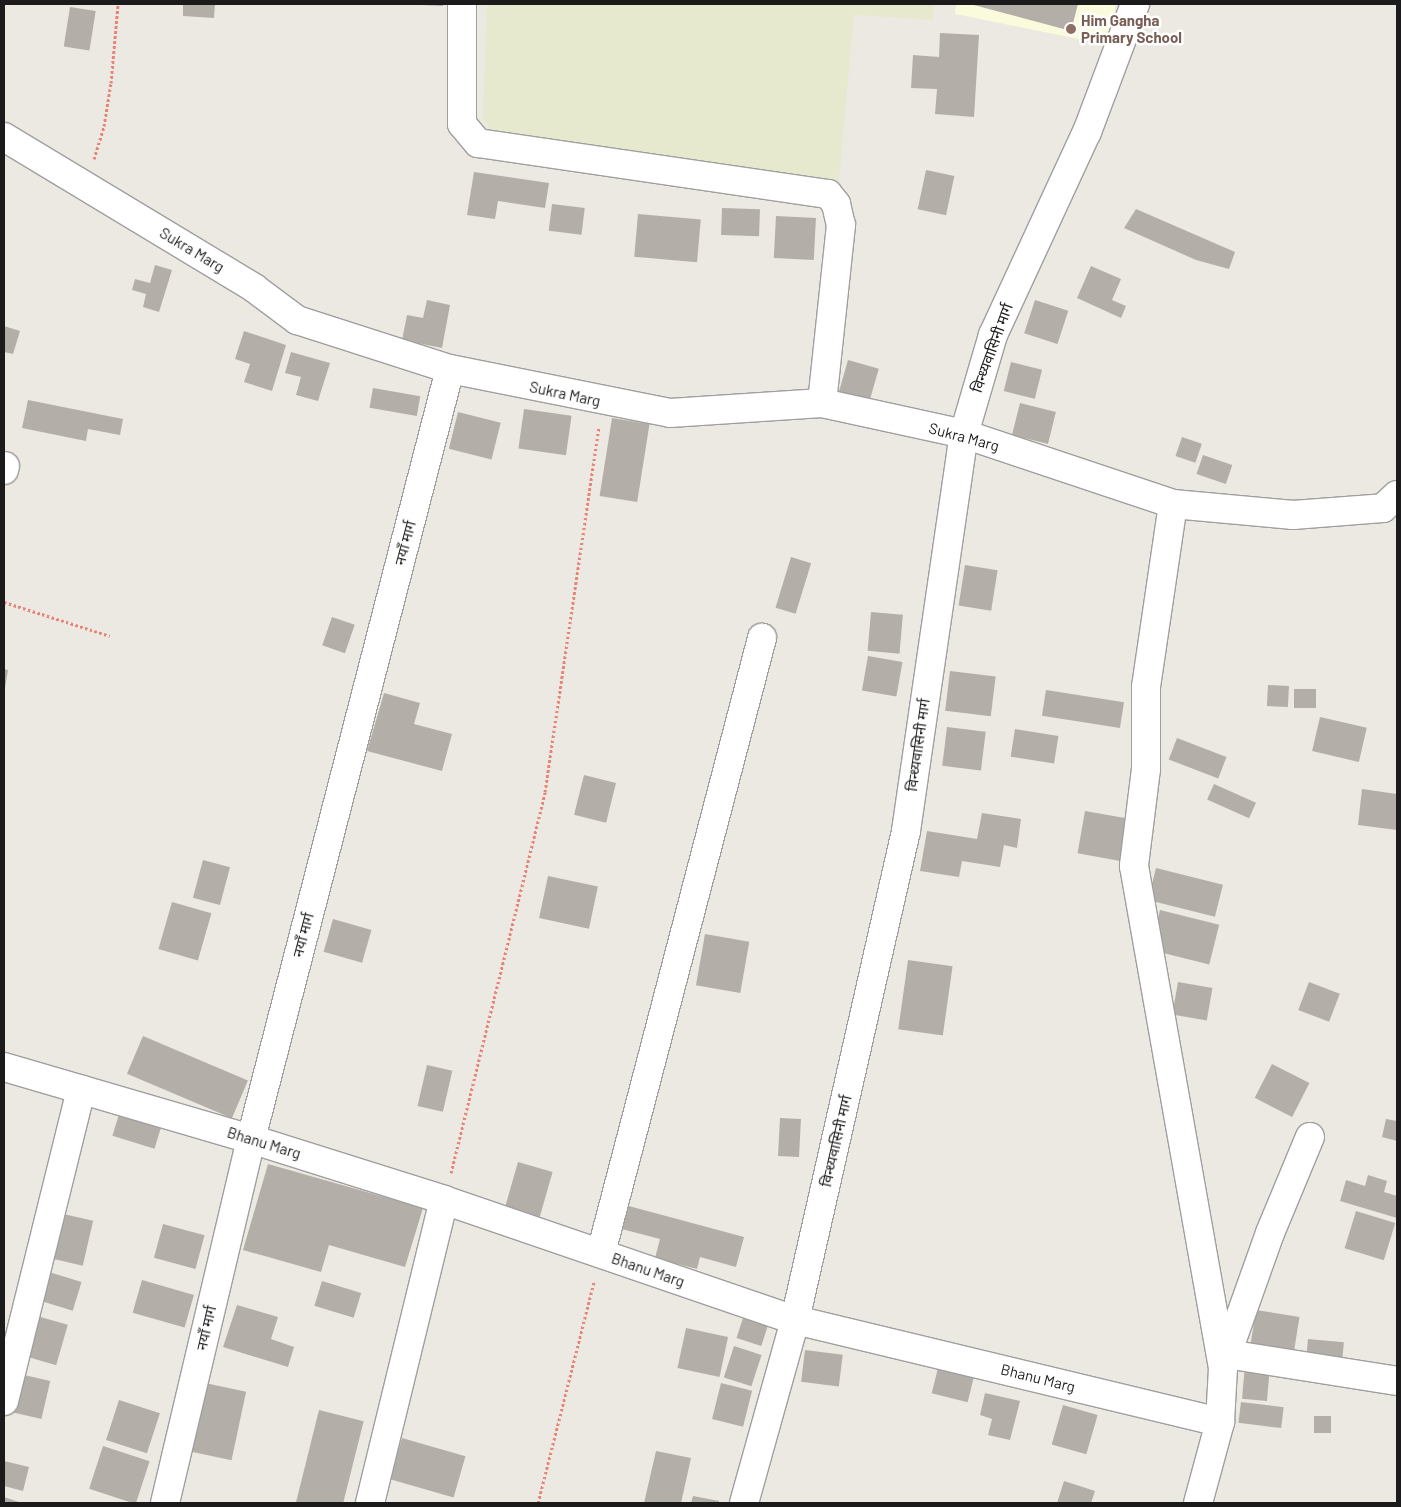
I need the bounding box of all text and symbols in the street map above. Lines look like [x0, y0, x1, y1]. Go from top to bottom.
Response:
place label: Him Gangha Primary School [1081, 11, 1182, 46]
marker: Him Gangha Primary School [1065, 23, 1077, 35]
street label: Sukra Marg [156, 224, 228, 276]
street label: विन्ध्यवासिनी मार्ग [968, 301, 1016, 395]
street label: Sukra Marg [528, 378, 602, 410]
street label: Sukra Marg [927, 419, 1001, 455]
street label: नयाँ मार्ग [390, 519, 420, 567]
street label: विन्ध्यवासिनी मार्ग [903, 697, 933, 793]
street label: नयाँ मार्ग [288, 911, 318, 959]
street label: विन्ध्यवासिनी मार्ग [817, 1093, 855, 1189]
street label: Bhanu Marg [225, 1123, 303, 1163]
street label: Bhanu Marg [609, 1249, 687, 1291]
street label: नयाँ मार्ग [192, 1304, 220, 1352]
street label: Bhanu Marg [999, 1360, 1077, 1396]

